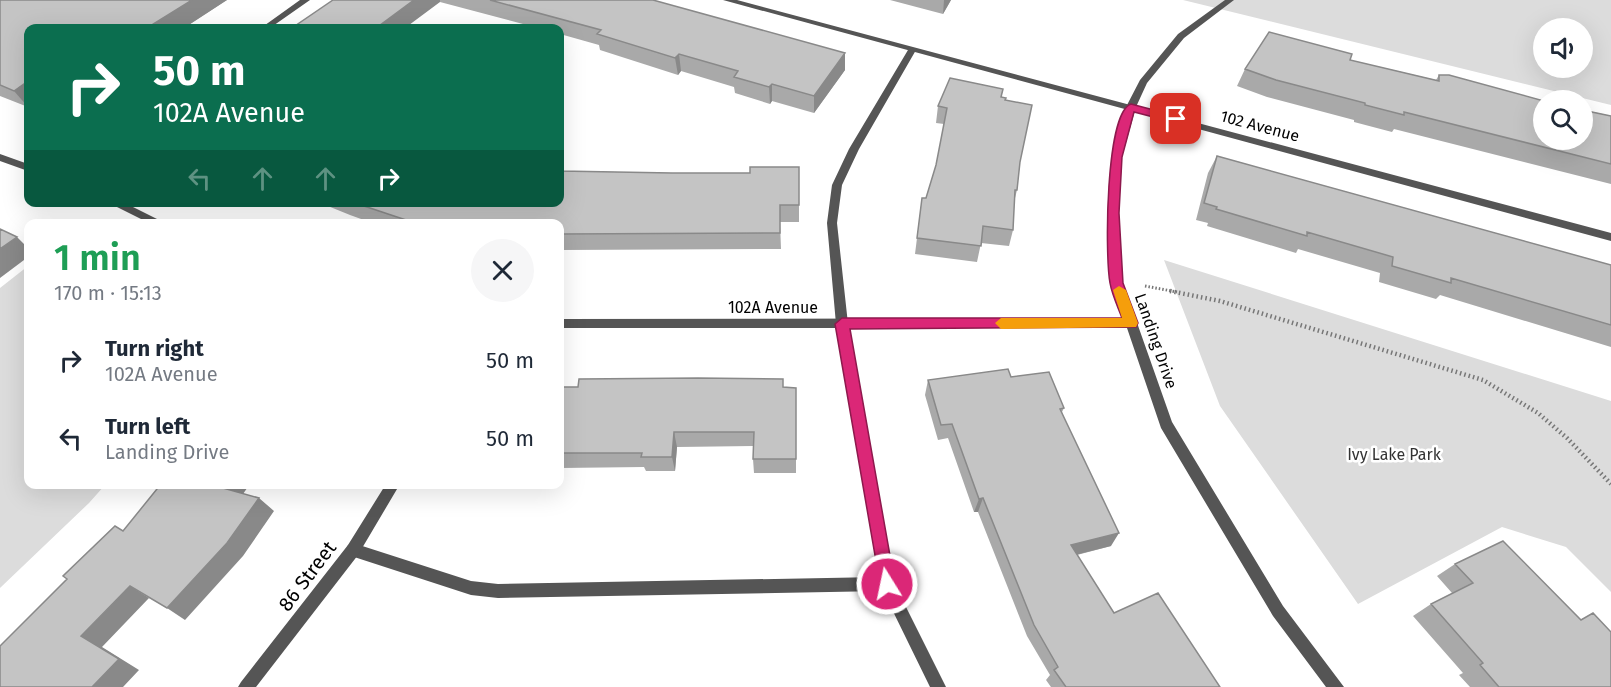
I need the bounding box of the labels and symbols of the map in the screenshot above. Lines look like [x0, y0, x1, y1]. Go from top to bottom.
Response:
pin [1150, 93, 1201, 144]
street label: 102 Avenue [1218, 106, 1302, 146]
street label: Landing Drive [1131, 291, 1181, 391]
street label: 102A Avenue [728, 298, 818, 317]
park label: Ivy Lake Park [1347, 445, 1442, 464]
street label: 86 Street [273, 536, 341, 616]
position arrow [855, 552, 919, 616]

